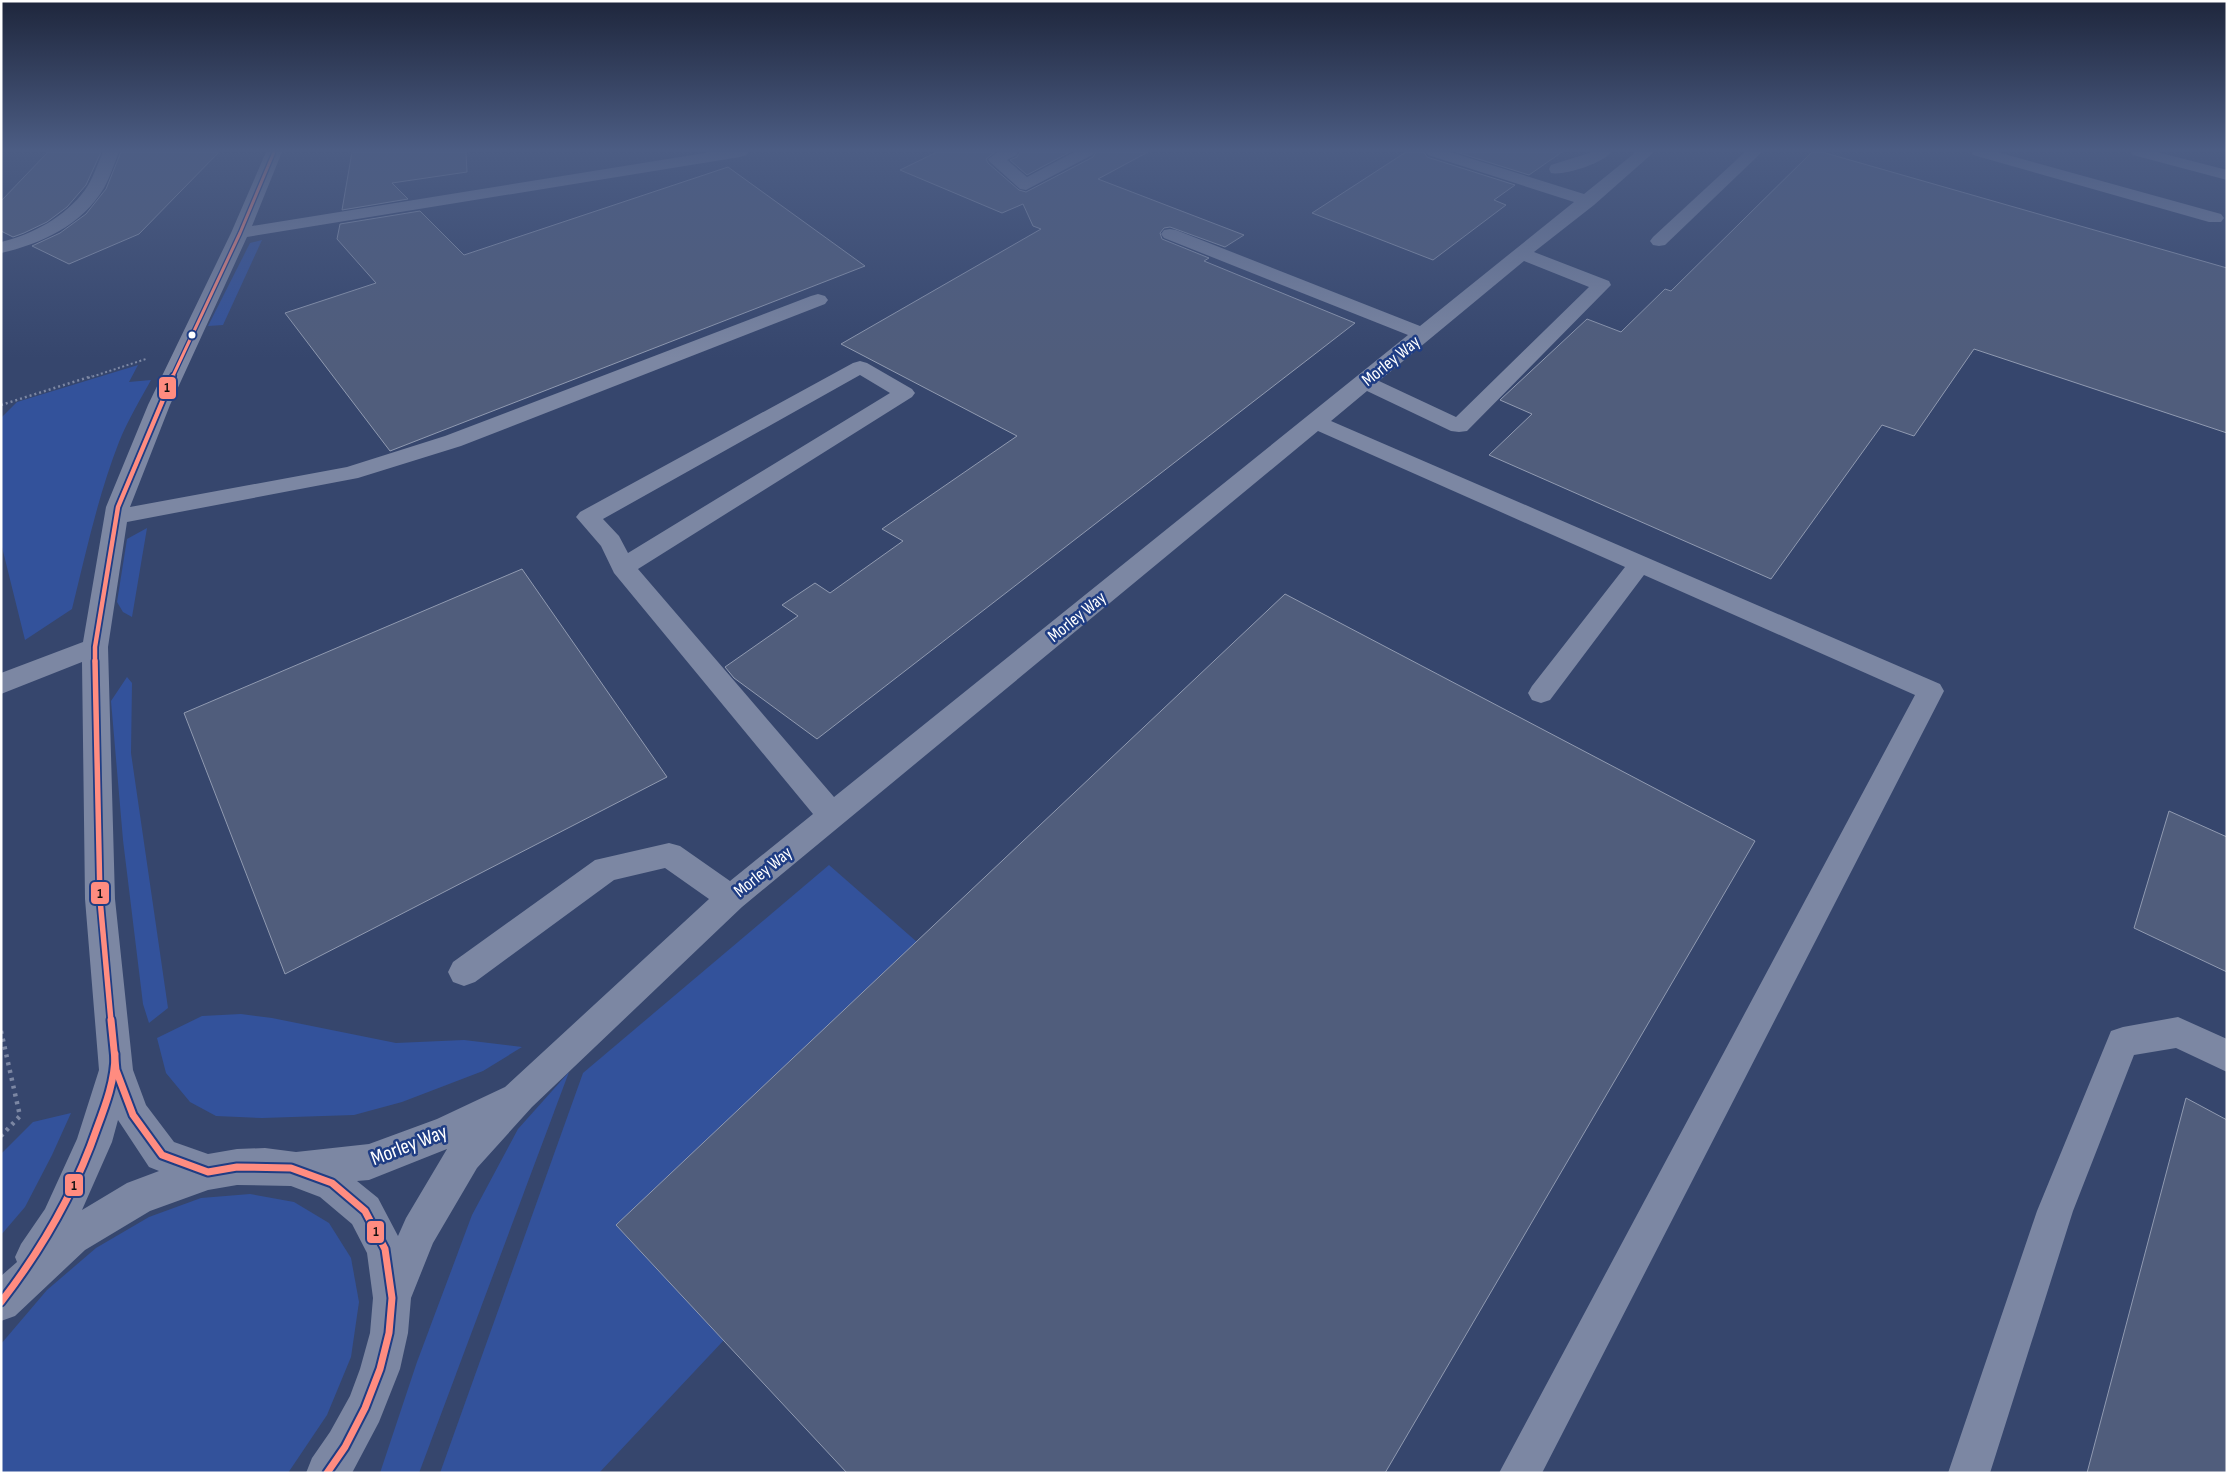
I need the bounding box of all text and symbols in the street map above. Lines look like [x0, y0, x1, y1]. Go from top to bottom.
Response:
unlabelled marker [187, 330, 197, 340]
street label: Morley Way [1358, 331, 1424, 391]
line badge: 1 [158, 376, 177, 400]
text: 1 [164, 379, 170, 396]
street label: Morley Way [1044, 587, 1110, 647]
street label: Morley Way [730, 842, 796, 902]
line badge: 1 [90, 881, 110, 905]
text: 1 [97, 885, 103, 902]
street label: Morley Way [367, 1119, 451, 1171]
line badge: 1 [64, 1173, 84, 1197]
text: 1 [71, 1177, 77, 1194]
line badge: 1 [366, 1220, 385, 1244]
text: 1 [373, 1223, 379, 1240]

